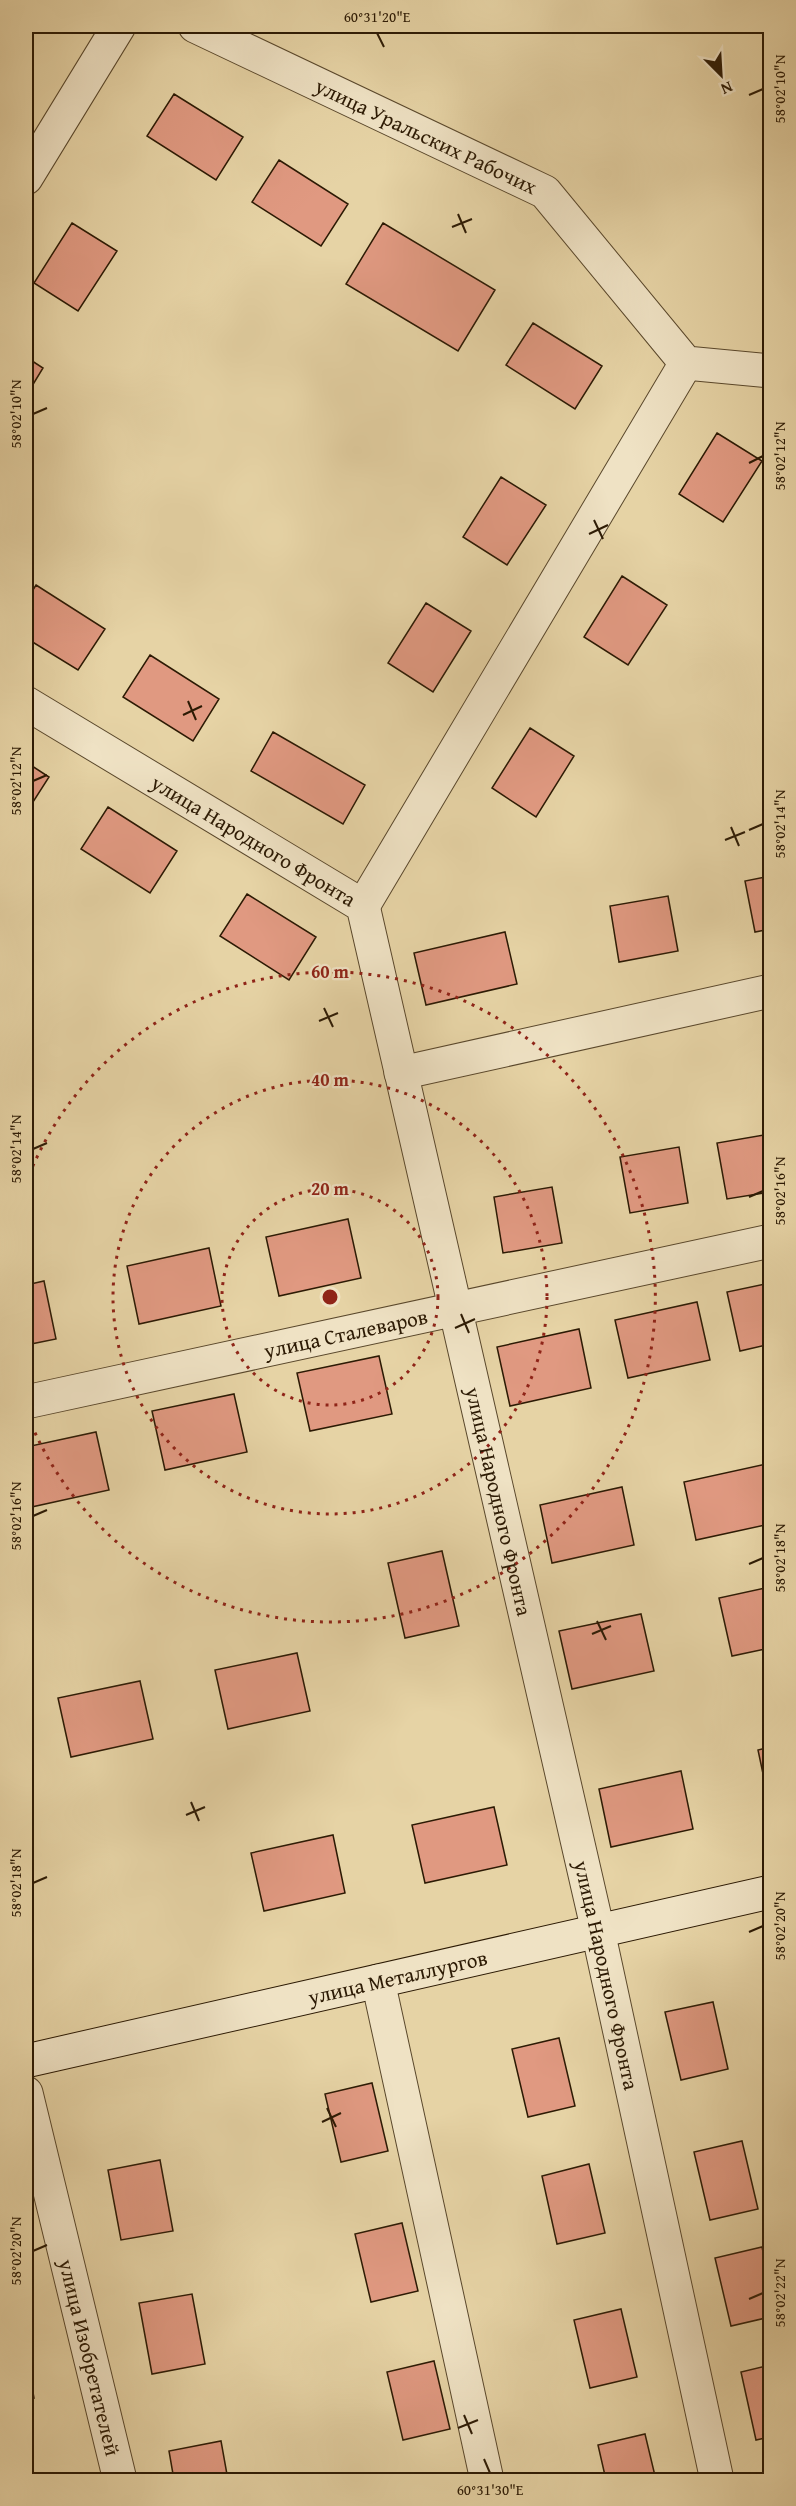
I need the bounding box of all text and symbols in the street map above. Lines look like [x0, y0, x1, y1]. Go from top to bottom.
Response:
text: 60°31'20"E [344, 6, 411, 27]
north arrow [691, 45, 751, 105]
text: 58°02'10"N [769, 54, 790, 123]
street label: улица Уральских Рабочих [309, 69, 543, 202]
text: N [717, 76, 737, 102]
text: 58°02'10"N [5, 379, 26, 448]
text: 58°02'12"N [769, 421, 790, 490]
text: 58°02'12"N [5, 746, 26, 815]
street label: улица Народного Фронта [145, 766, 362, 914]
text: 58°02'14"N [769, 789, 790, 858]
text: 60 m [311, 958, 350, 985]
text: 40 m [311, 1066, 350, 1093]
text: 58°02'14"N [5, 1114, 26, 1183]
text: 58°02'16"N [769, 1156, 790, 1225]
text: 20 m [311, 1175, 350, 1202]
centre of rings [320, 1287, 340, 1307]
street label: улица Сталеваров [260, 1300, 430, 1366]
street label: улица Народного Фронта [458, 1383, 541, 1619]
text: 58°02'16"N [5, 1481, 26, 1550]
text: 58°02'18"N [769, 1523, 790, 1592]
text: 58°02'18"N [5, 1848, 26, 1917]
street label: улица Народного Фронта [567, 1856, 647, 2093]
text: 58°02'20"N [769, 1891, 790, 1960]
street label: улица Металлургов [304, 1941, 490, 2012]
text: 58°02'20"N [5, 2216, 26, 2285]
street label: улица Изобретателей [51, 2255, 129, 2459]
text: 58°02'22"N [769, 2258, 790, 2327]
text: 60°31'30"E [457, 2479, 524, 2500]

